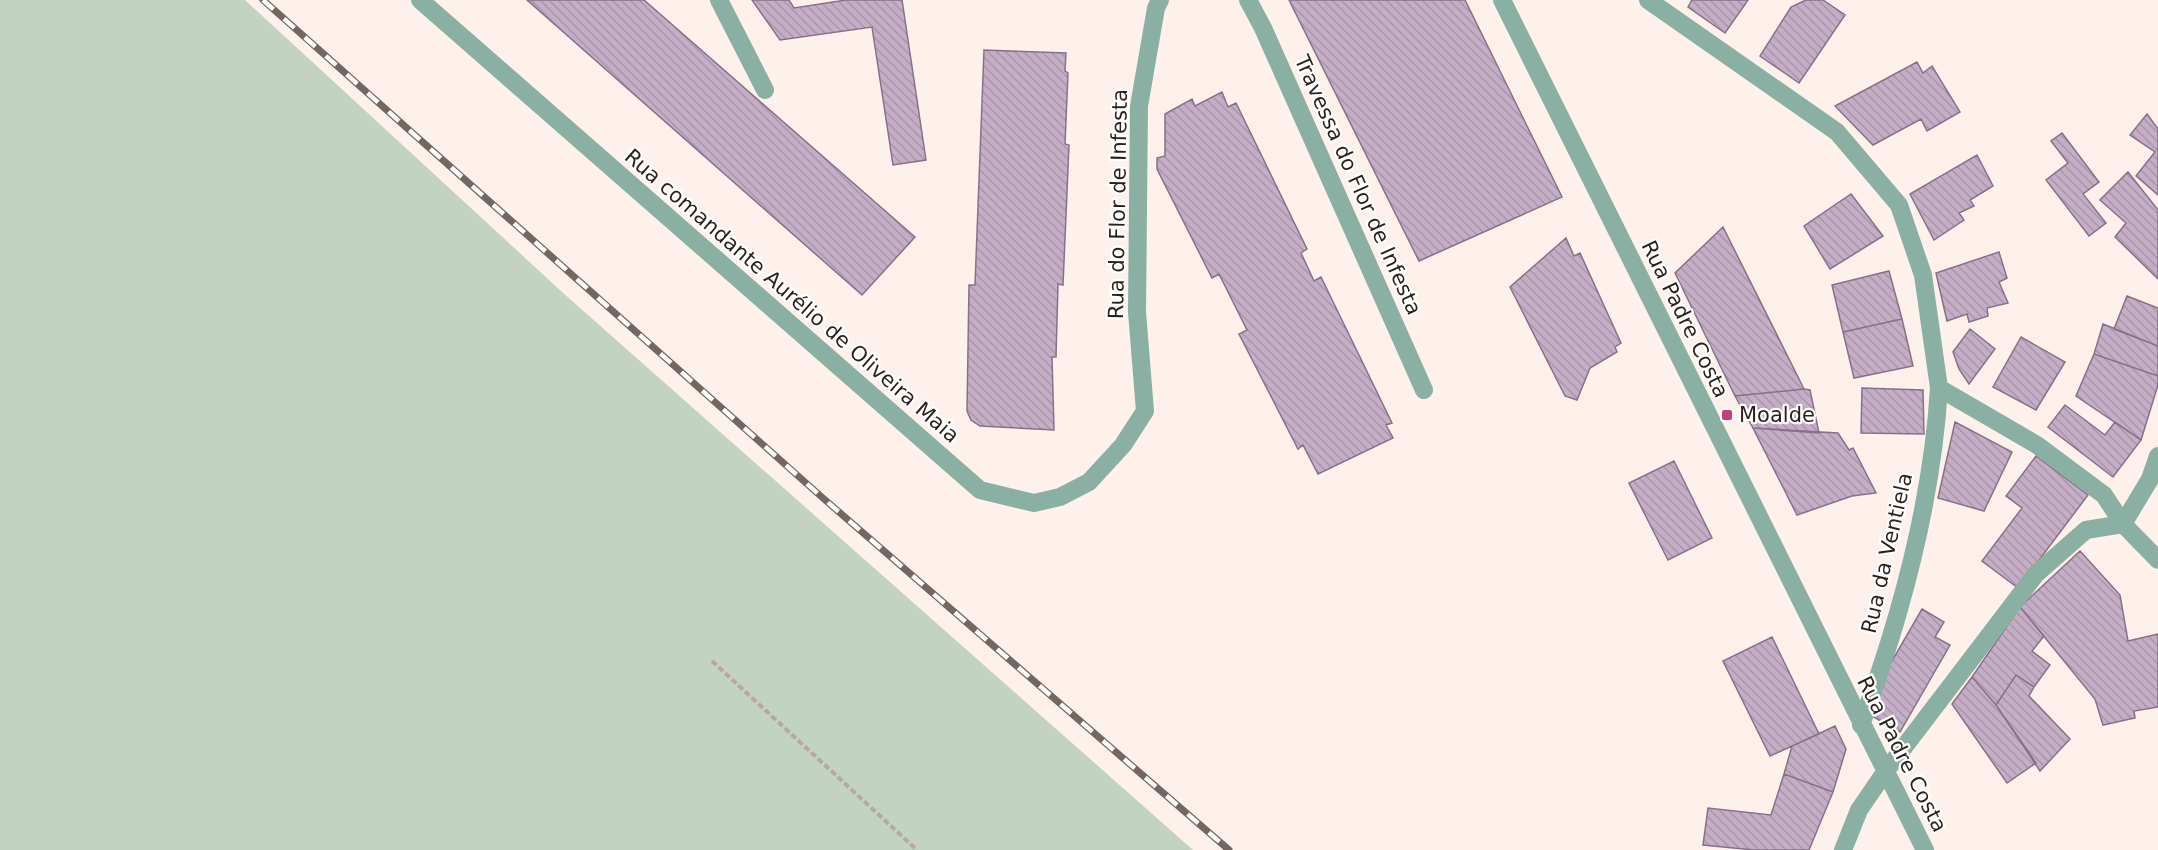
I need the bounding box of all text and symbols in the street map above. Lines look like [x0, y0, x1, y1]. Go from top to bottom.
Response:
street label: Travessa do Flor de Infesta [1289, 51, 1426, 319]
street label: Rua do Flor de Infesta [1104, 89, 1132, 319]
street label: Rua comandante Aurélio de Oliveira Maia [620, 144, 964, 448]
street label: Rua Padre Costa [1637, 237, 1733, 401]
place label: Moalde [1739, 403, 1815, 427]
marker: Moalde [1720, 408, 1734, 422]
street label: Rua da Ventiela [1857, 470, 1917, 636]
street label: Rua Padre Costa [1852, 672, 1952, 836]

